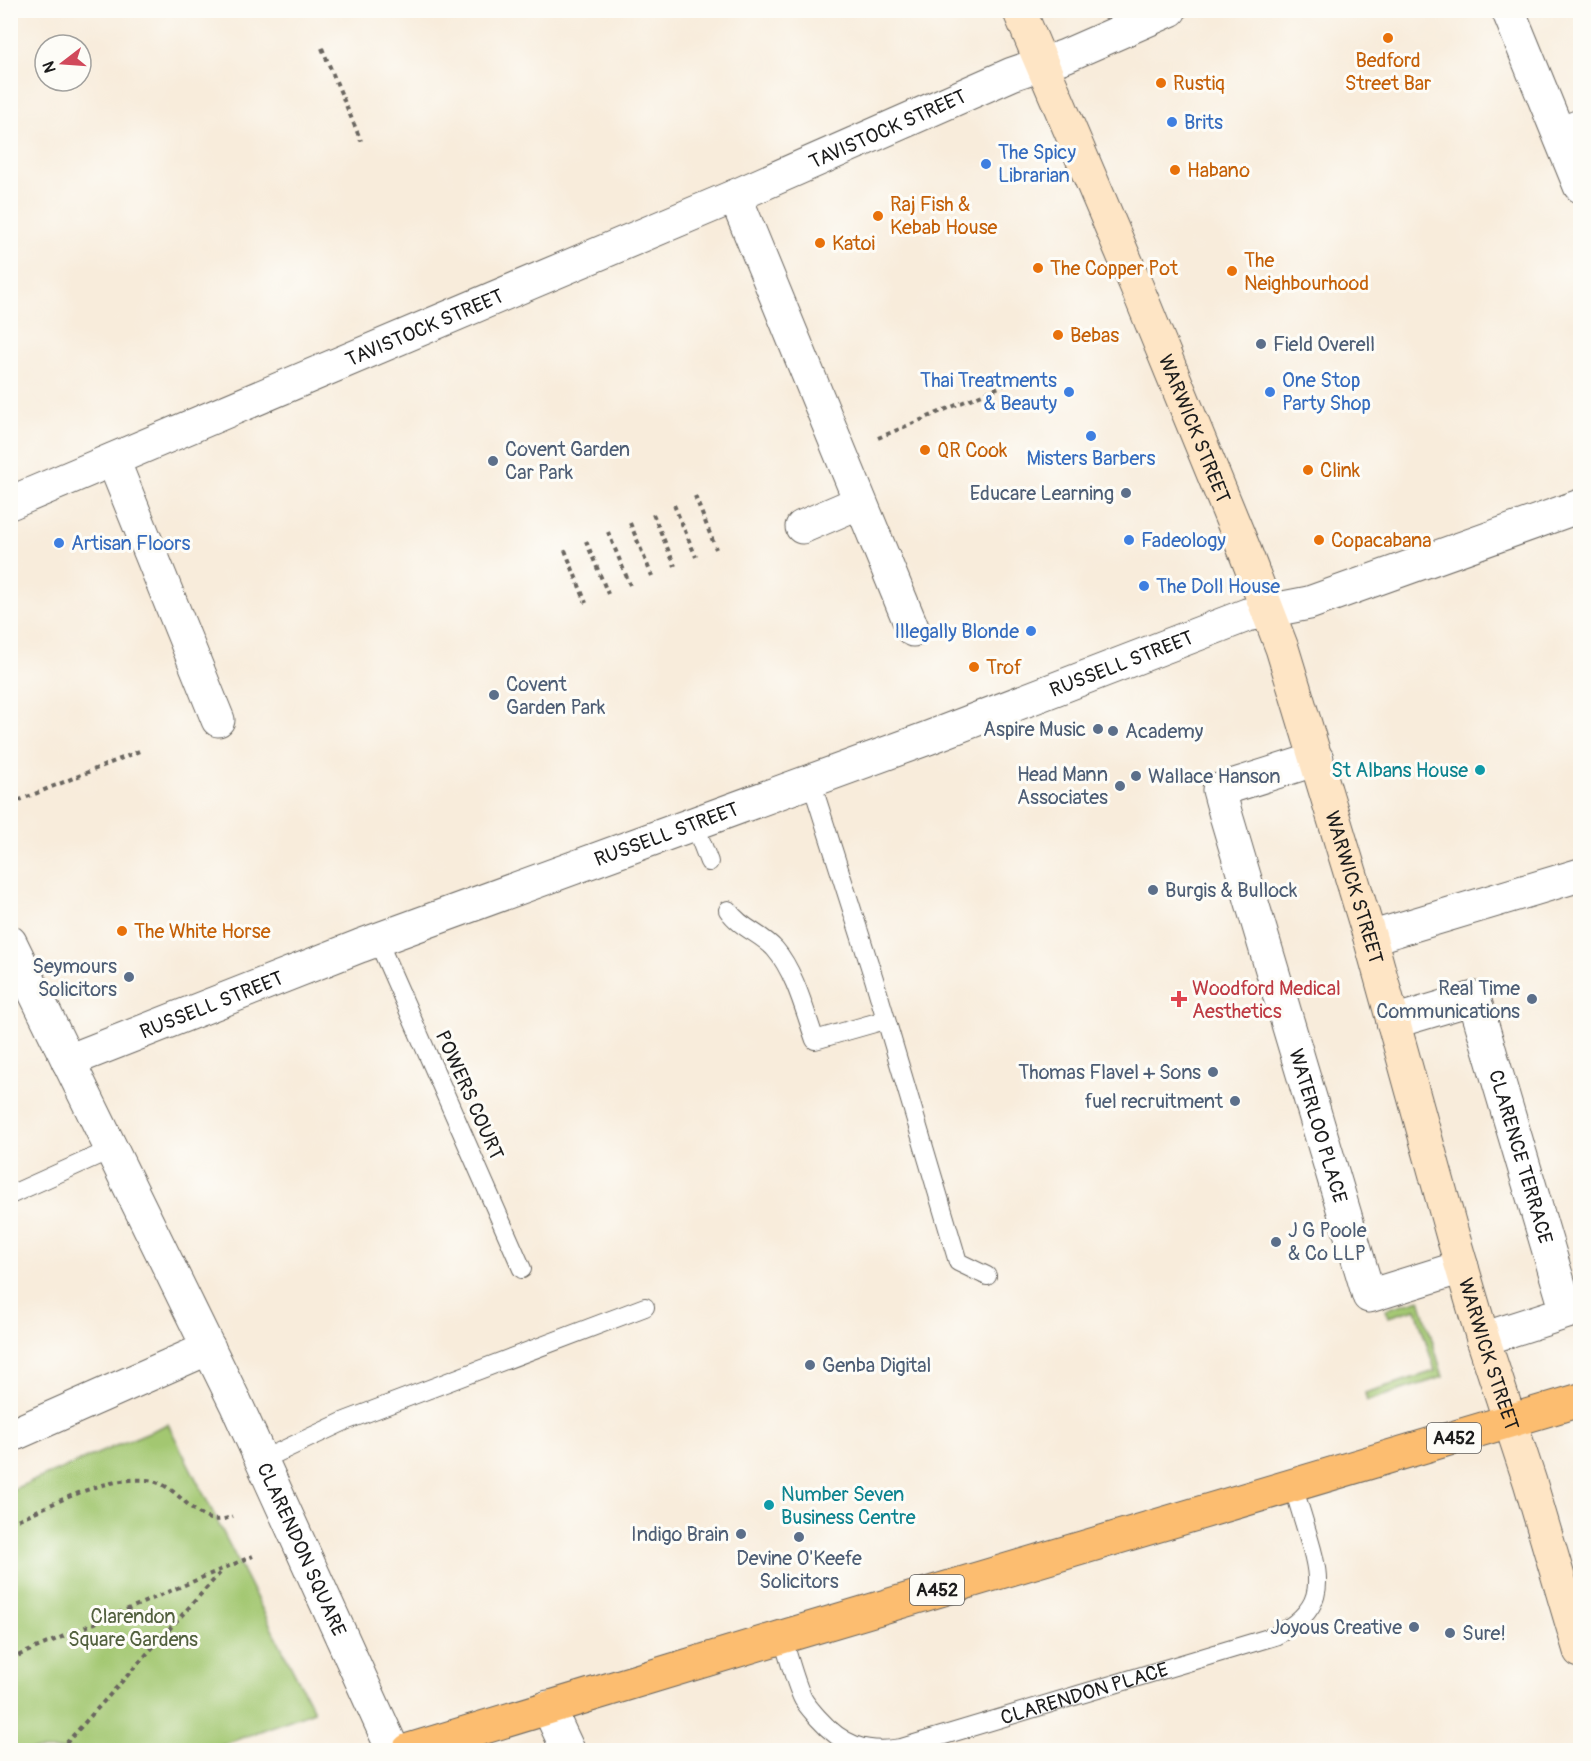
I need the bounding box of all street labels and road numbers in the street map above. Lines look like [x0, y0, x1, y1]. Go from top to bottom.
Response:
street label: TAVISTOCK STREET [805, 84, 970, 175]
street label: TAVISTOCK STREET [342, 284, 507, 372]
street label: WARWICK STREET [1153, 351, 1236, 507]
street label: RUSSELL STREET [1046, 625, 1197, 703]
street label: RUSSELL STREET [591, 796, 742, 872]
street label: WARWICK STREET [1319, 808, 1388, 966]
street label: RUSSELL STREET [136, 966, 287, 1044]
street label: POWERS COURT [430, 1027, 509, 1164]
street label: WATERLOO PLACE [1283, 1046, 1353, 1206]
street label: CLARENCE TERRACE [1483, 1067, 1558, 1247]
street label: WARWICK STREET [1453, 1275, 1524, 1434]
road number: A452 [1427, 1423, 1481, 1453]
street label: CLARENDON SQUARE [251, 1459, 352, 1640]
road number: A452 [910, 1575, 964, 1605]
street label: CLARENDON PLACE [998, 1657, 1171, 1731]

